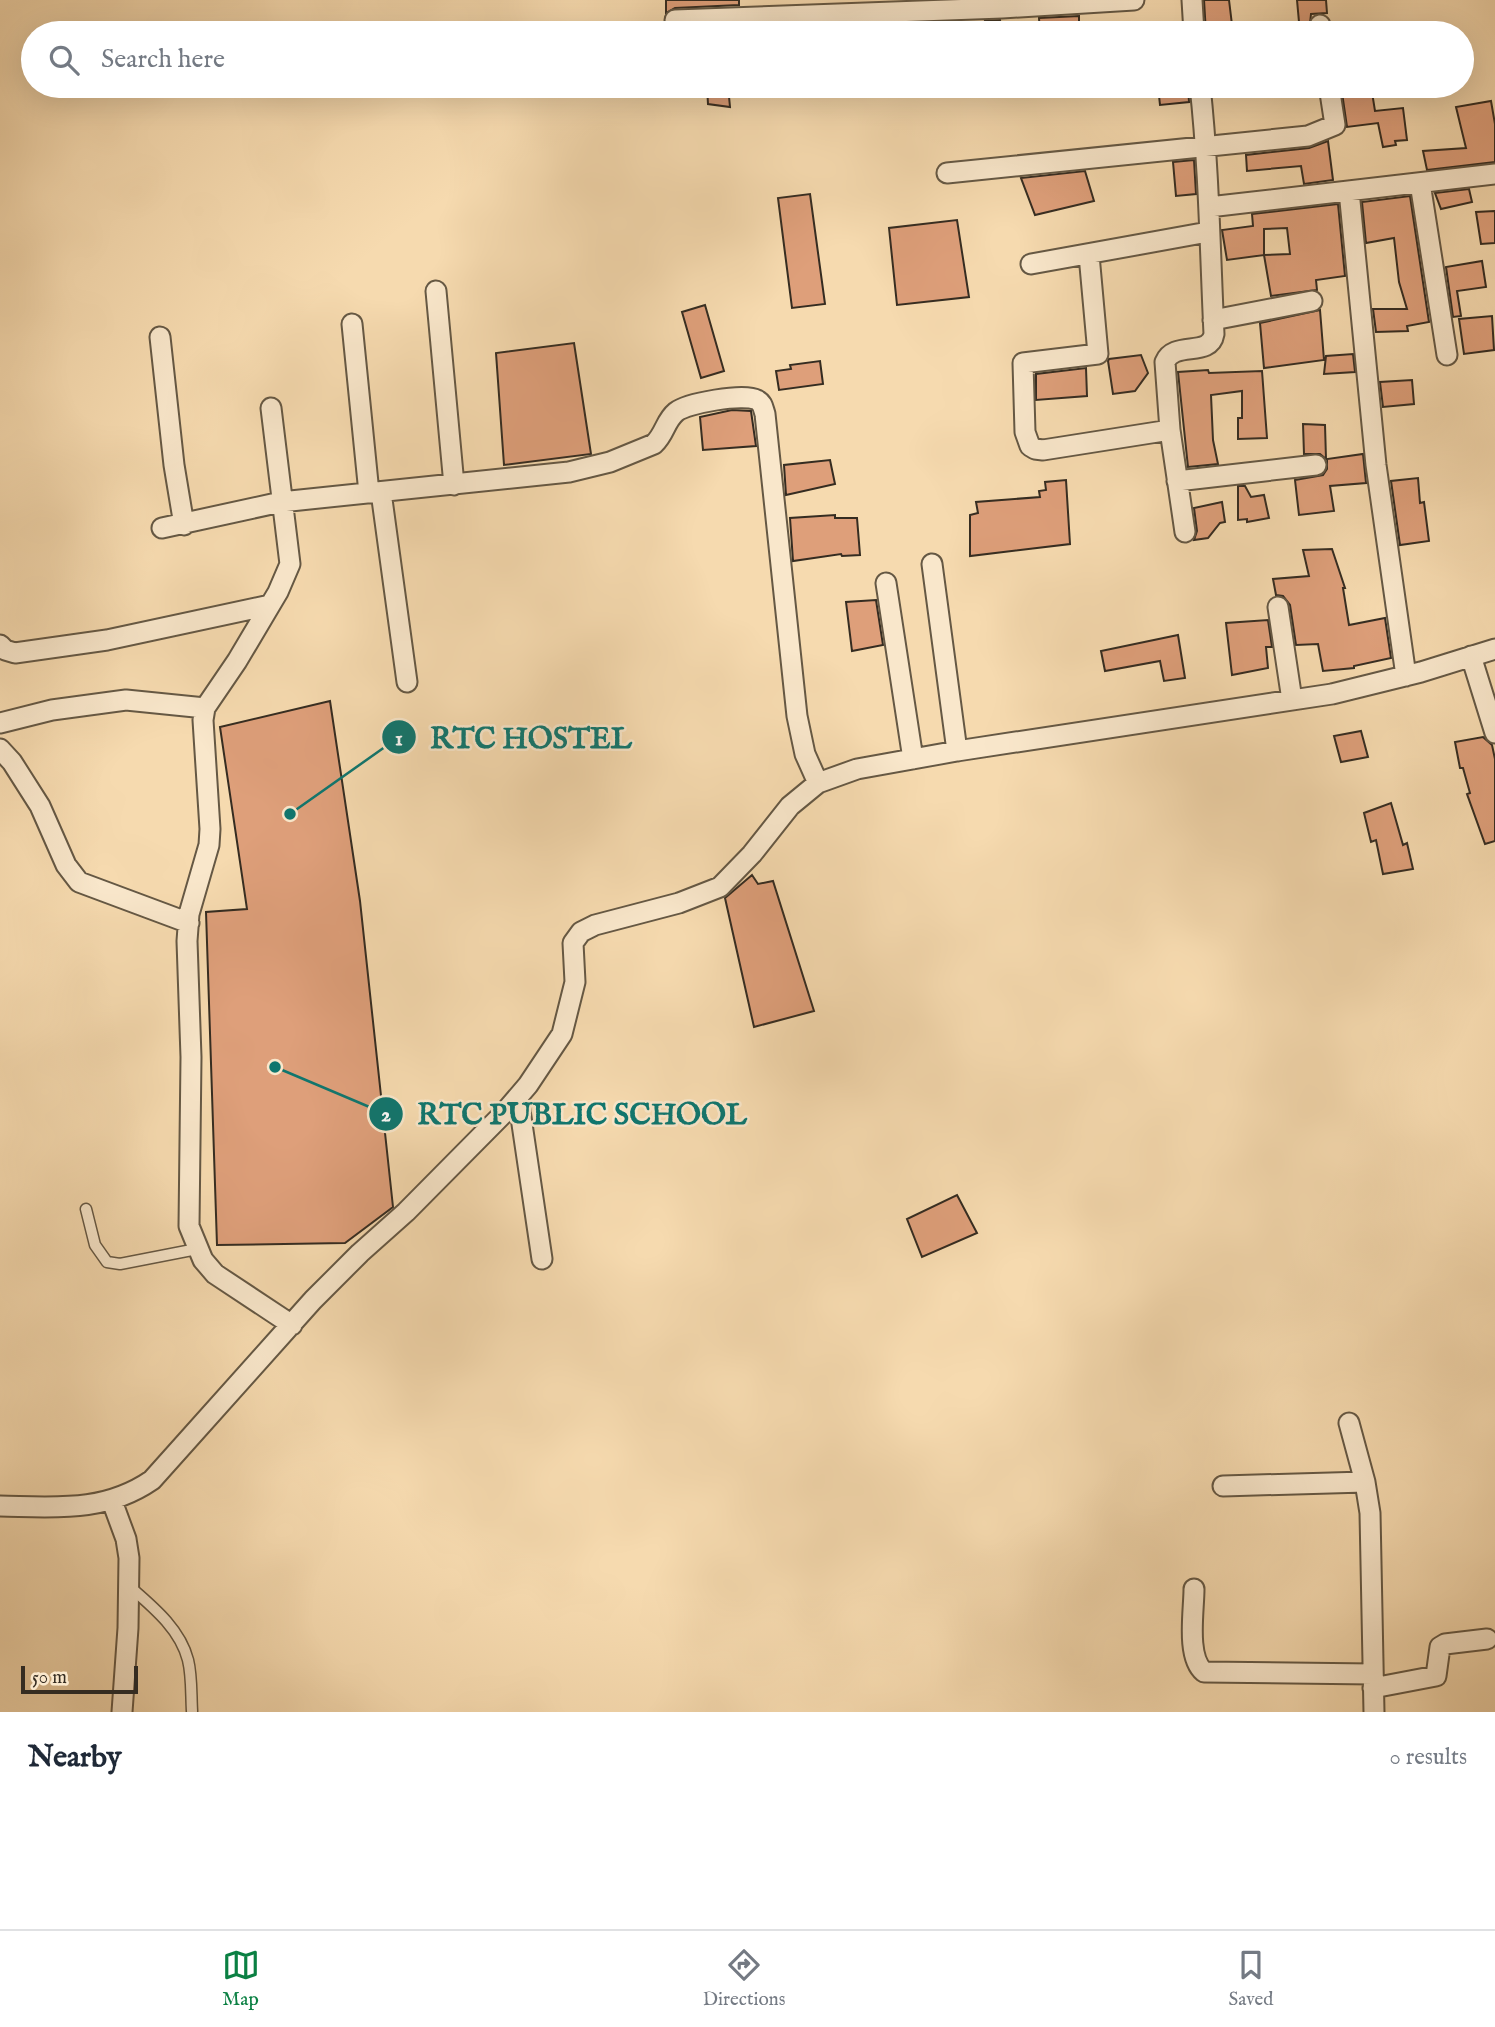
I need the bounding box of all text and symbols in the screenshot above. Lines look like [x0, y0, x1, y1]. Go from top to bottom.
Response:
search box [21, 21, 1474, 98]
icon: search [45, 41, 83, 79]
text: Search here [101, 43, 225, 76]
callout: RTC HOSTEL [381, 712, 646, 763]
text: RTC HOSTEL [430, 721, 633, 759]
text: 1 [395, 726, 403, 753]
callout: RTC PUBLIC SCHOOL [368, 1088, 761, 1139]
text: RTC PUBLIC SCHOOL [417, 1097, 747, 1135]
text: 2 [381, 1102, 391, 1129]
scale bar [21, 1663, 138, 1695]
text: 50 m [32, 1666, 67, 1690]
text: Nearby [28, 1739, 121, 1777]
text: 0 results [1389, 1743, 1467, 1772]
tab: Map [222, 1946, 260, 2012]
tab: Directions [703, 1946, 785, 2012]
tab: Saved [1228, 1946, 1273, 2012]

